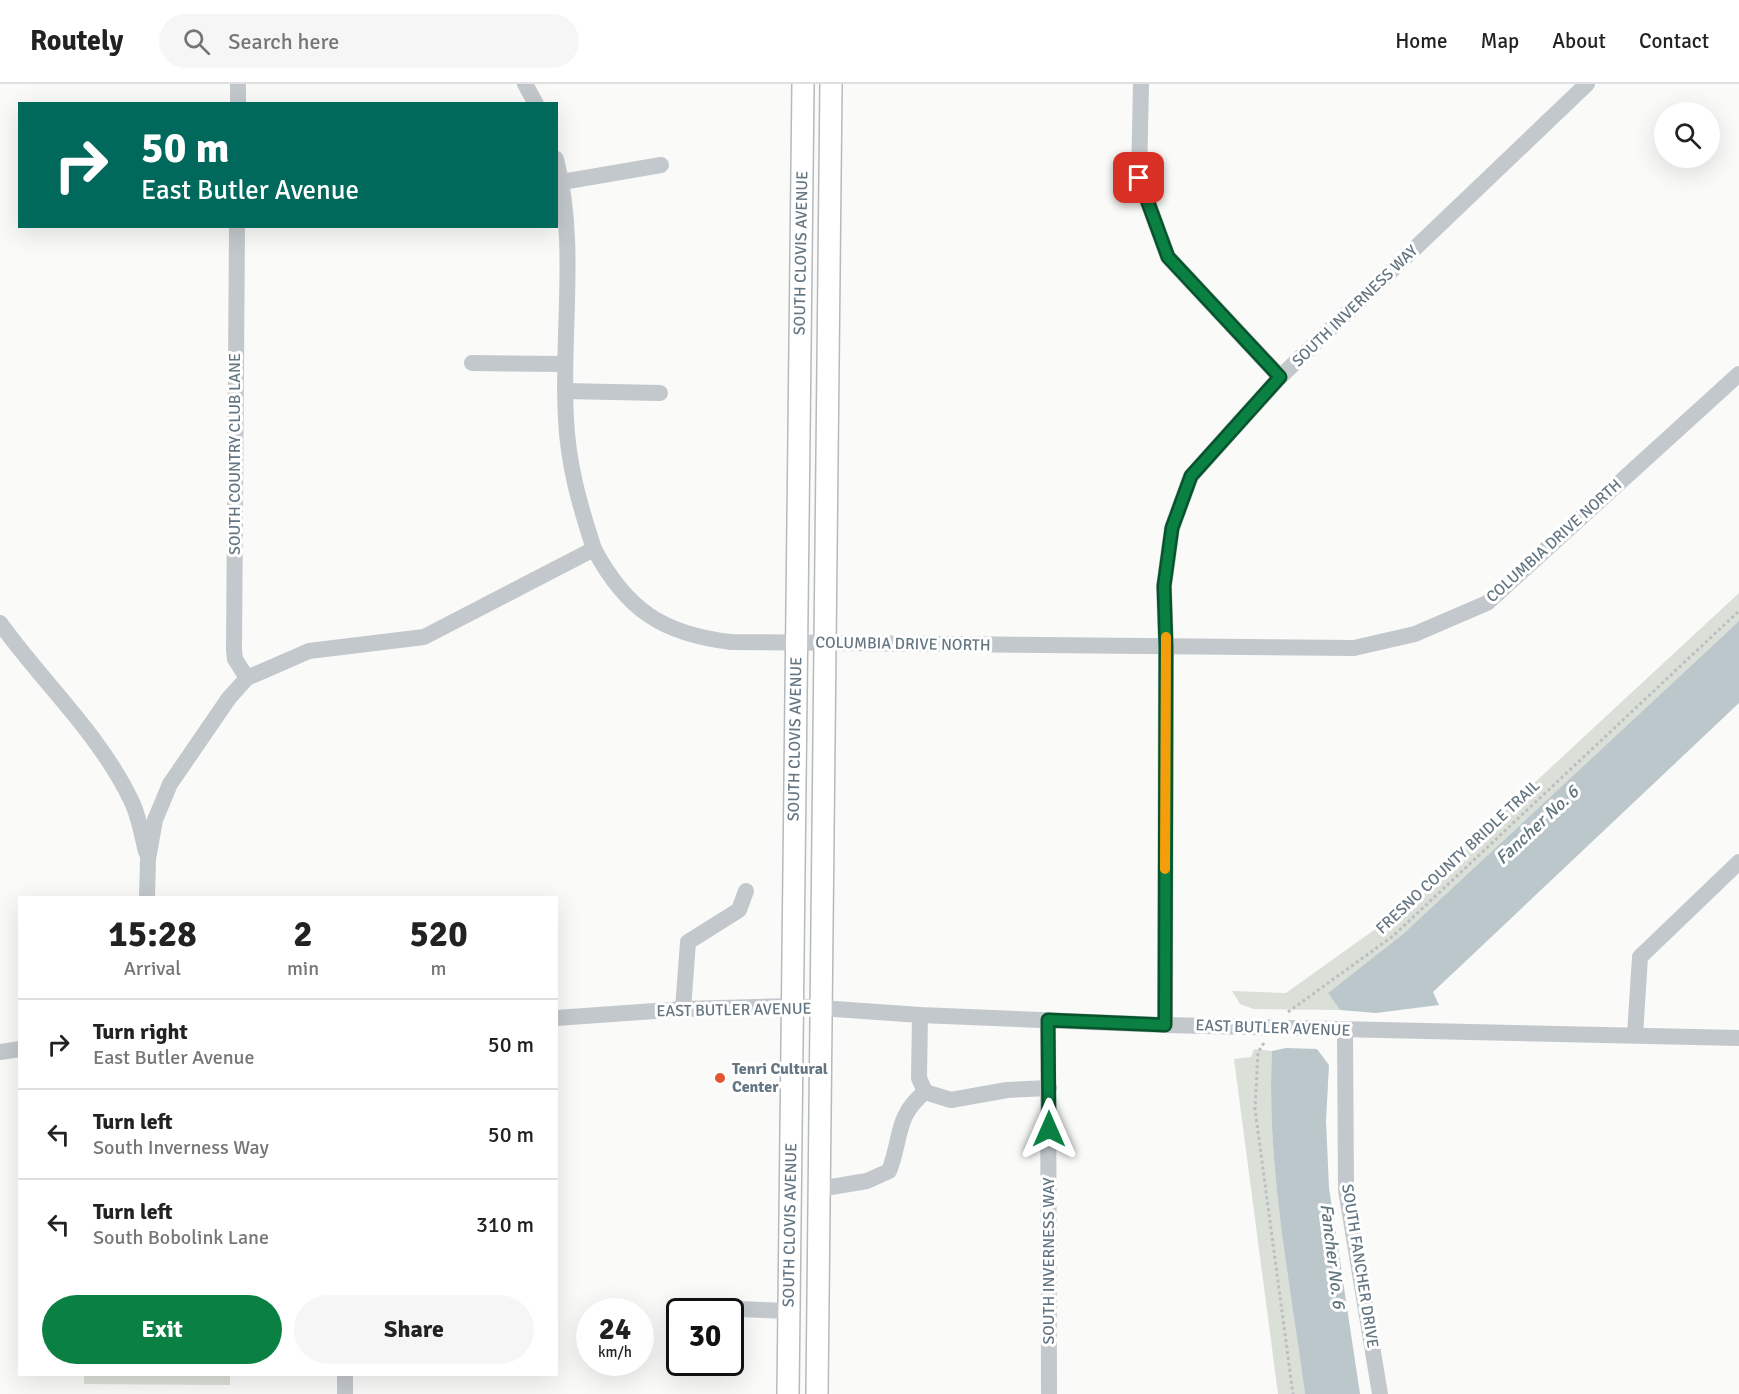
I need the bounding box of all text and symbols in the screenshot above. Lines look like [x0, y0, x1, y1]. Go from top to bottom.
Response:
search box [159, 14, 579, 68]
text: Routely [30, 24, 123, 58]
icon: search [180, 25, 213, 58]
text: Search here [228, 28, 339, 55]
text: Home [1395, 28, 1448, 54]
text: Map [1481, 28, 1519, 54]
text: About [1552, 28, 1606, 54]
text: Contact [1639, 28, 1709, 54]
map controls [1654, 102, 1720, 168]
button: search [1654, 102, 1720, 168]
text: 50 m [141, 123, 230, 174]
icon: right [42, 126, 120, 204]
pin [1113, 152, 1164, 203]
icon: arrive [1122, 161, 1155, 194]
street label: SOUTH CLOVIS AVENUE [790, 171, 812, 335]
text: East Butler Avenue [141, 174, 359, 207]
street label: SOUTH INVERNESS WAY [1288, 241, 1422, 371]
street label: SOUTH COUNTRY CLUB LANE [225, 353, 245, 555]
street label: COLUMBIA DRIVE NORTH [1482, 475, 1626, 607]
street label: COLUMBIA DRIVE NORTH [815, 632, 991, 656]
street label: SOUTH CLOVIS AVENUE [784, 657, 806, 821]
street label: FRESNO COUNTY BRIDLE TRAIL [1372, 776, 1544, 938]
water label: Fancher No. 6 [1491, 780, 1584, 869]
text: 15:28 [108, 912, 197, 957]
text: 2 [293, 912, 313, 957]
text: 520 [409, 912, 468, 957]
text: Arrival [124, 956, 181, 981]
text: min [287, 956, 319, 981]
text: m [431, 956, 447, 981]
street label: EAST BUTLER AVENUE [656, 999, 812, 1021]
street label: EAST BUTLER AVENUE [1195, 1015, 1351, 1041]
text: Turn right [93, 1018, 188, 1045]
icon: right [42, 1028, 75, 1061]
text: 50 m [488, 1031, 534, 1058]
text: East Butler Avenue [93, 1045, 255, 1070]
place label: Tenri Cultural Center [732, 1059, 828, 1097]
marker: Tenri Cultural Center [713, 1071, 727, 1085]
position arrow [1017, 1097, 1081, 1161]
text: Turn left [93, 1108, 173, 1135]
icon: left [42, 1118, 75, 1151]
text: 50 m [488, 1121, 534, 1148]
text: South Inverness Way [93, 1135, 269, 1160]
street label: SOUTH CLOVIS AVENUE [779, 1143, 801, 1307]
street label: SOUTH INVERNESS WAY [1039, 1177, 1059, 1345]
street label: SOUTH FANCHER DRIVE [1337, 1183, 1383, 1349]
text: Turn left [93, 1198, 173, 1225]
water label: Fancher No. 6 [1316, 1202, 1350, 1311]
icon: left [42, 1208, 75, 1241]
text: 310 m [476, 1211, 534, 1238]
text: South Bobolink Lane [93, 1225, 269, 1250]
button: Exit [42, 1295, 282, 1364]
button: Share [294, 1295, 534, 1364]
speed limit sign: 30 [666, 1298, 744, 1376]
text: 24 [599, 1311, 631, 1348]
text: km/h [598, 1343, 632, 1361]

